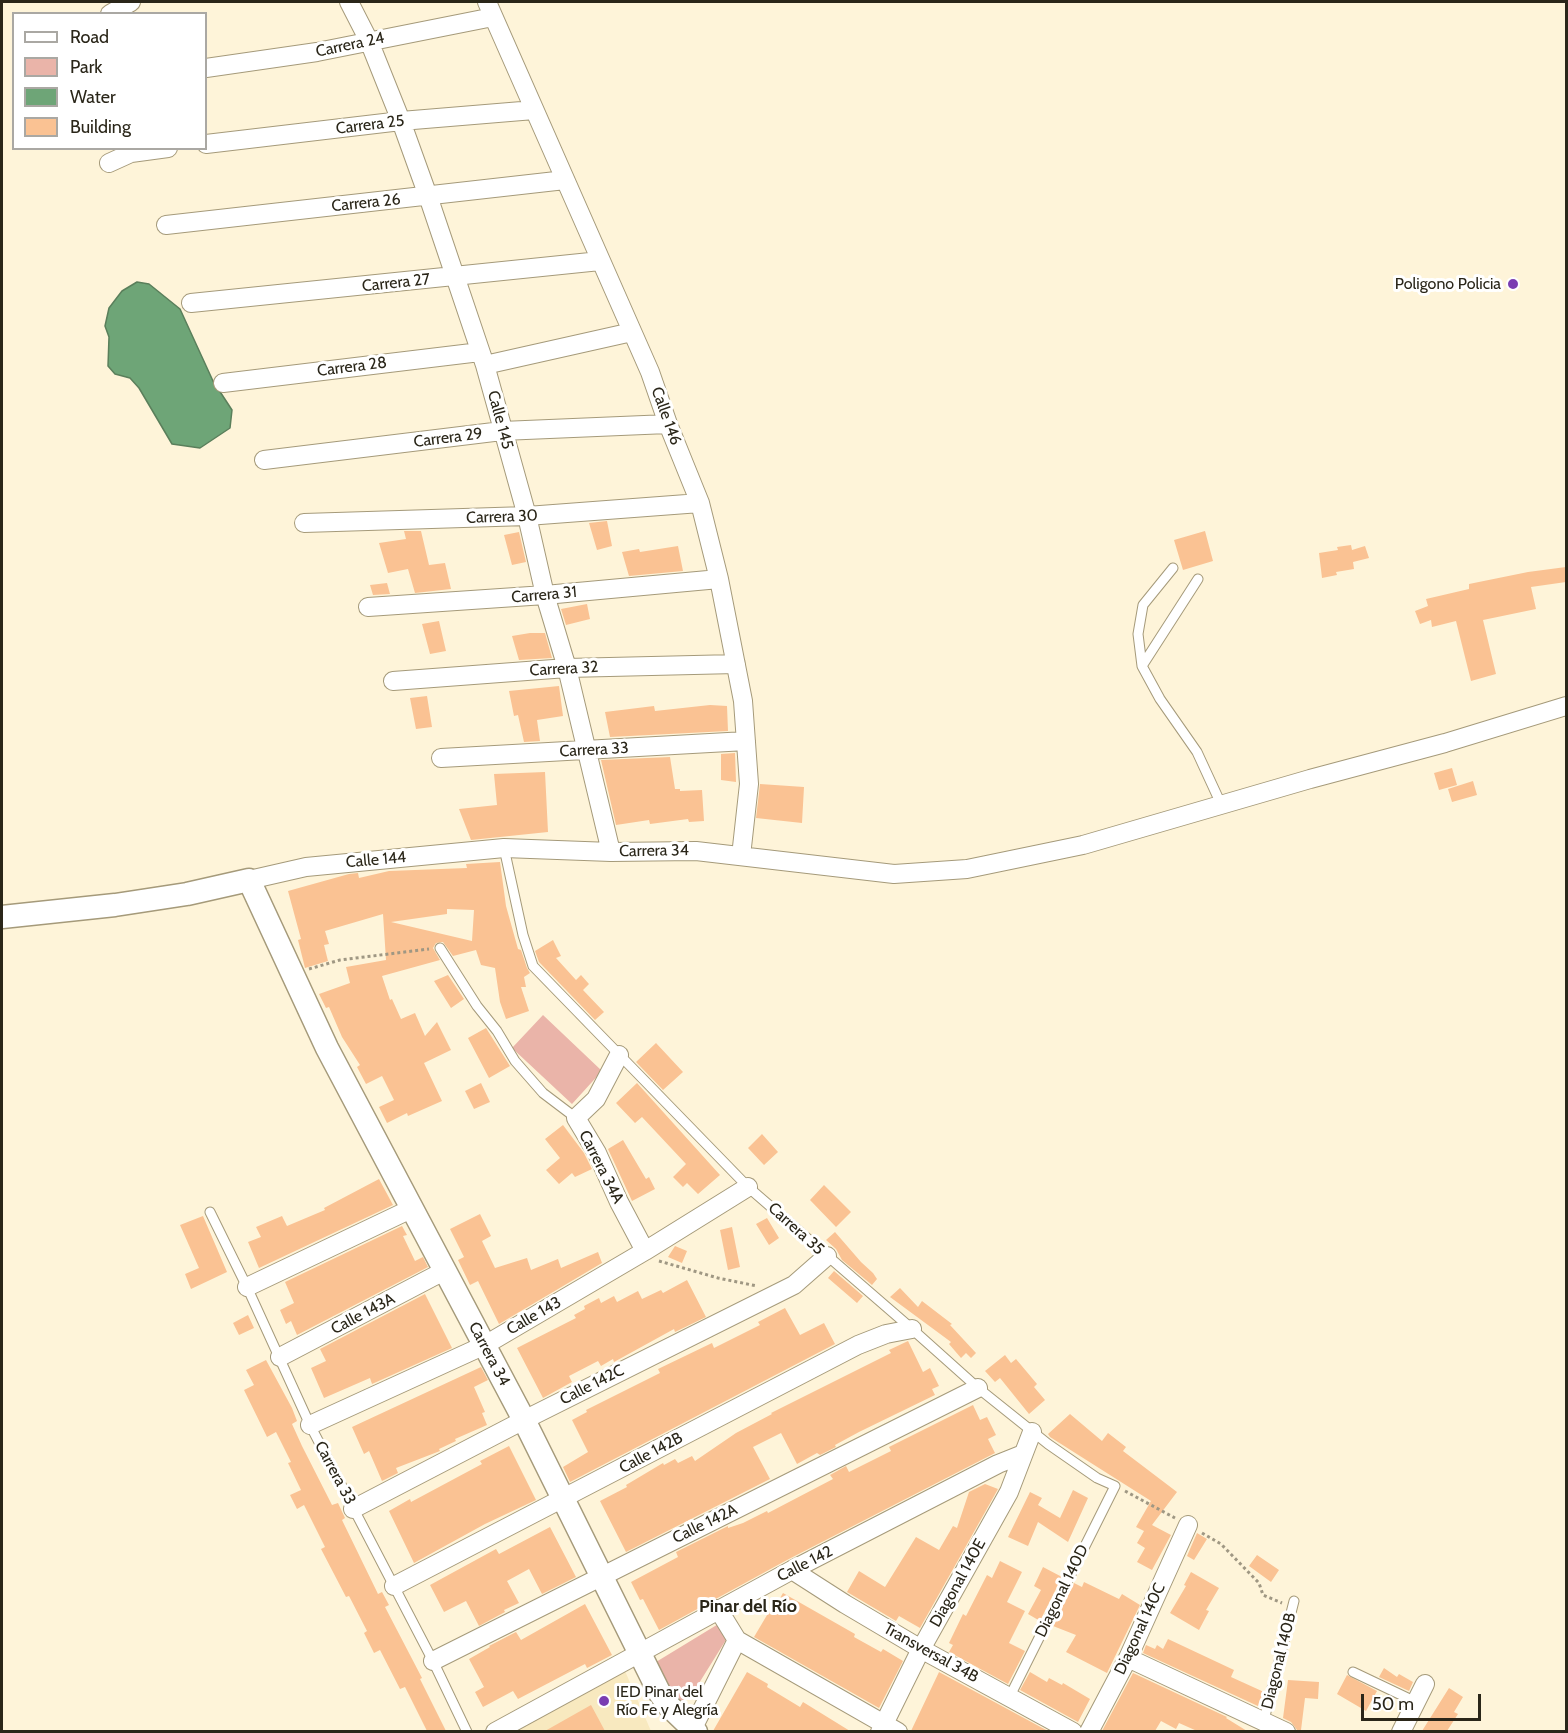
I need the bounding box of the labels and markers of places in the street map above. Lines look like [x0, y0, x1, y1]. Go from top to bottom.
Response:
place label: Poligono Policia [1395, 274, 1501, 294]
marker: Poligono Policia [1506, 277, 1520, 291]
place label: IED Pinar del Río Fe y Alegría [616, 1682, 718, 1720]
marker: IED Pinar del Río Fe y Alegría [597, 1694, 611, 1708]

